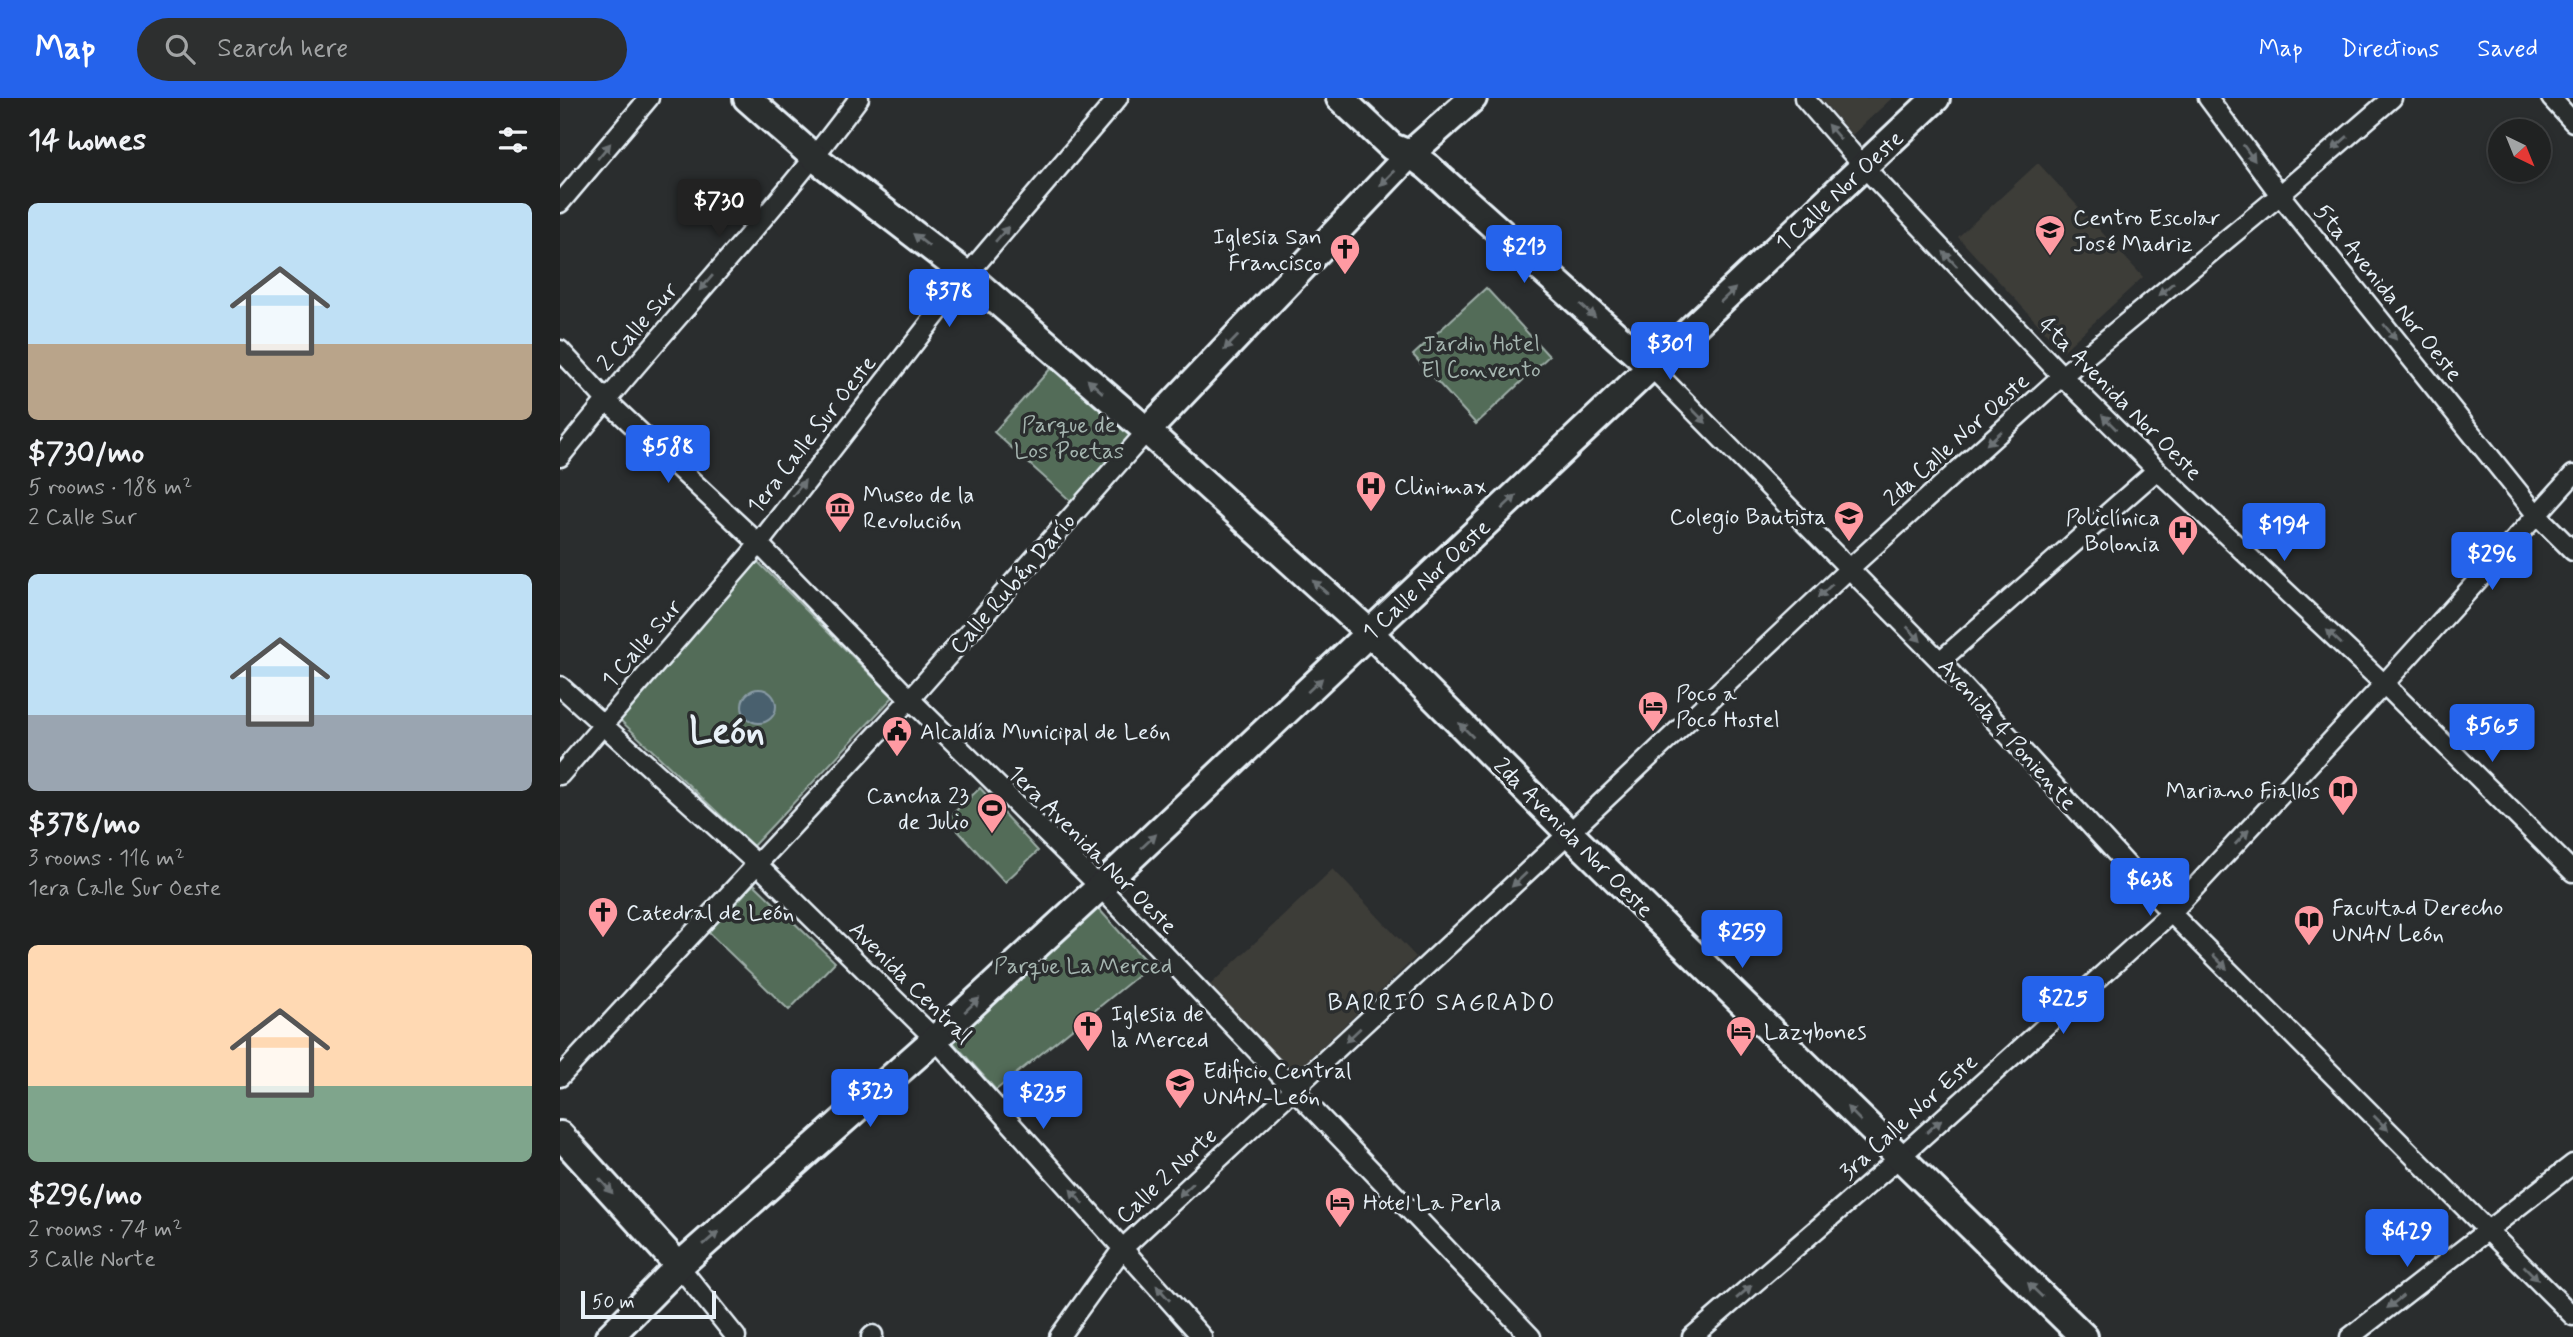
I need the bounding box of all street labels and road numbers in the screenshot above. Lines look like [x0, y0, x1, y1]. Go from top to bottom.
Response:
street label: 1 Calle Nor Oeste [1770, 124, 1911, 259]
street label: 5ta Avenida Nor Oeste [2306, 198, 2468, 388]
street label: 2 Calle Sur [592, 276, 686, 378]
street label: 4ta Avenida Nor Oeste [2031, 311, 2208, 488]
street label: 1era Calle Sur Oeste [741, 350, 884, 521]
street label: 2da Calle Nor Oeste [1878, 367, 2037, 514]
street label: Calle Rubén Darío [944, 507, 1083, 661]
street label: 1 Calle Nor Oeste [1357, 513, 1498, 648]
street label: 1 Calle Sur [596, 593, 689, 695]
street label: Avenida 4 Poniente [1930, 653, 2083, 818]
street label: 2da Avenida Nor Oeste [1486, 752, 1659, 925]
street label: 1era Avenida Nor Oeste [1000, 759, 1183, 942]
street label: Avenida Central [842, 915, 978, 1051]
street label: 3ra Calle Nor Este [1834, 1048, 1985, 1187]
street label: Calle 2 Norte [1110, 1122, 1225, 1231]

